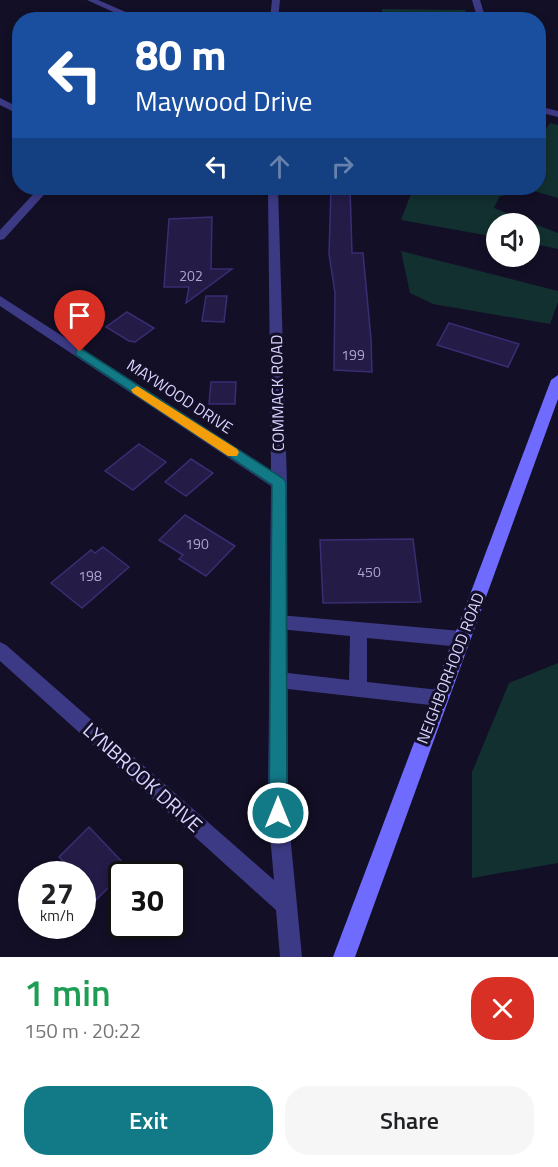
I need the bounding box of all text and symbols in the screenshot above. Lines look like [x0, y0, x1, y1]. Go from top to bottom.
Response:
text: 80 m [135, 22, 227, 86]
icon: left [36, 36, 114, 114]
text: Maywood Drive [135, 80, 312, 121]
icon: left [200, 150, 233, 183]
icon: ahead [263, 150, 296, 183]
icon: right [326, 150, 359, 183]
map controls [486, 213, 540, 267]
button: sound [486, 213, 540, 267]
house number: 202 [179, 265, 203, 286]
pin [54, 290, 105, 352]
icon: arrive [63, 299, 96, 332]
street label: COMMACK ROAD [264, 334, 290, 452]
house number: 199 [341, 344, 365, 365]
street label: MAYWOOD DRIVE [122, 353, 238, 439]
house number: 190 [185, 533, 209, 554]
house number: 450 [357, 561, 381, 582]
house number: 198 [78, 565, 102, 586]
street label: NEIGHBORHOOD ROAD [410, 589, 490, 747]
street label: LYNBROOK DRIVE [76, 715, 210, 839]
position arrow [246, 781, 310, 845]
speed limit sign: 30 [108, 861, 186, 939]
text: 27 [40, 870, 74, 916]
text: km/h [40, 904, 74, 927]
text: 1 min [24, 965, 111, 1020]
button: close [471, 977, 534, 1040]
text: 150 m · 20:22 [24, 1015, 141, 1046]
button: Exit [24, 1086, 273, 1155]
button: Share [285, 1086, 534, 1155]

